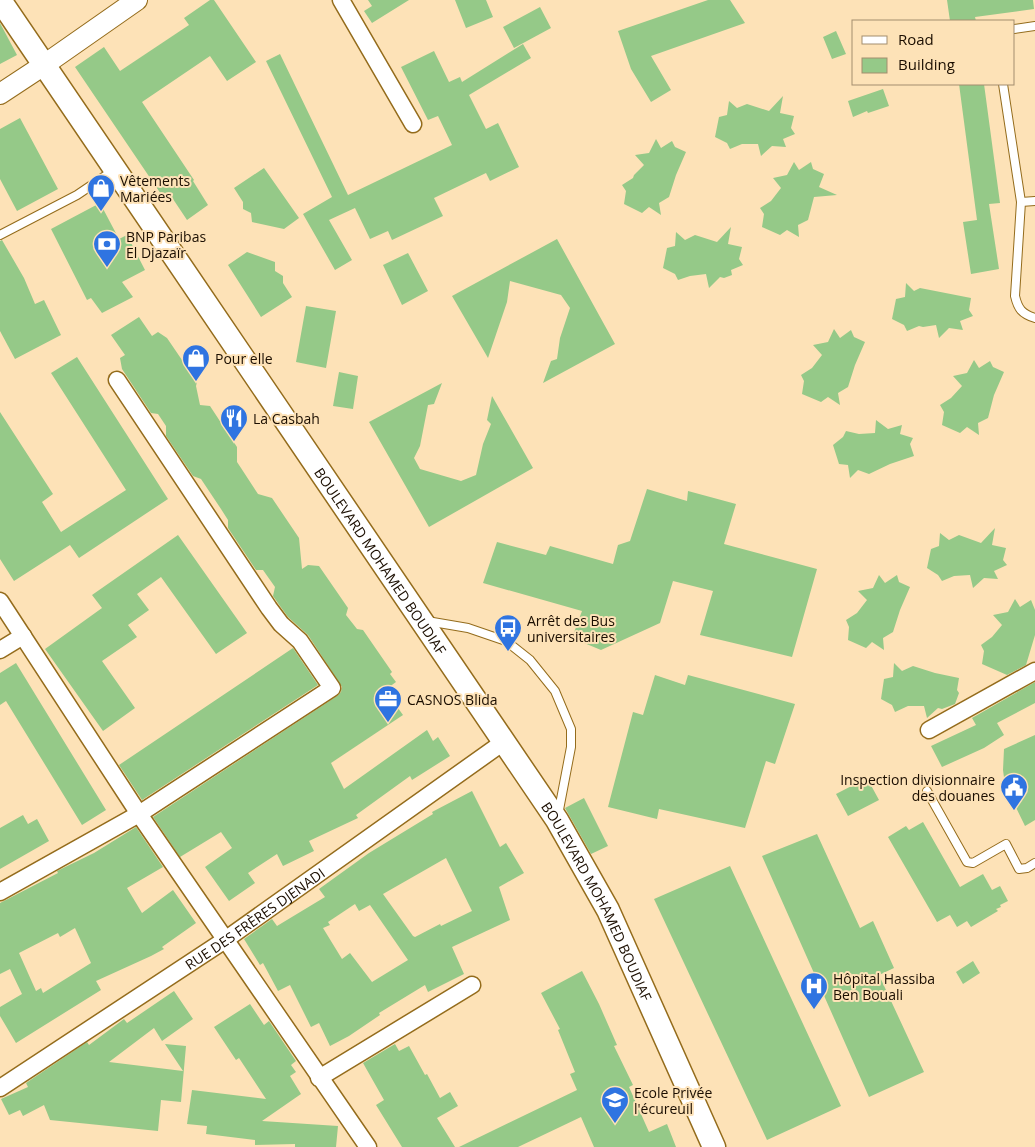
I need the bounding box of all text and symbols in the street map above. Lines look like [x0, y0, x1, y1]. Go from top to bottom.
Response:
legend [852, 20, 1015, 85]
text: Road [898, 29, 934, 49]
text: Building [898, 54, 955, 74]
place label: Vêtements Mariées [120, 171, 190, 206]
shop icon: Vêtements Mariées [86, 173, 116, 212]
place label: BNP Paribas El Djazaïr [126, 227, 206, 262]
bank icon: BNP Paribas El Djazaïr [92, 229, 122, 268]
shop icon: Pour elle [181, 343, 211, 382]
place label: Pour elle [215, 349, 273, 368]
restaurant icon: La Casbah [219, 403, 249, 442]
place label: La Casbah [253, 409, 320, 428]
street label: BOULEVARD MOHAMED BOUDIAF [311, 464, 451, 658]
place label: Arrêt des Bus universitaires [527, 611, 615, 646]
bus stop icon: Arrêt des Bus universitaires [493, 613, 523, 652]
office icon: CASNOS Blida [373, 684, 403, 723]
place label: CASNOS Blida [407, 690, 498, 709]
place label: Inspection divisionnaire des douanes [840, 770, 995, 805]
public building icon: Inspection divisionnaire des douanes [999, 772, 1029, 811]
street label: BOULEVARD MOHAMED BOUDIAF [538, 798, 657, 1004]
street label: RUE DES FRÈRES DJENADI [181, 863, 328, 973]
place label: Hôpital Hassiba Ben Bouali [833, 969, 935, 1004]
hospital icon: Hôpital Hassiba Ben Bouali [799, 971, 829, 1010]
place label: Ecole Privée l'écureuil [634, 1083, 712, 1118]
school or university icon: Ecole Privée l'écureuil [600, 1085, 630, 1124]

